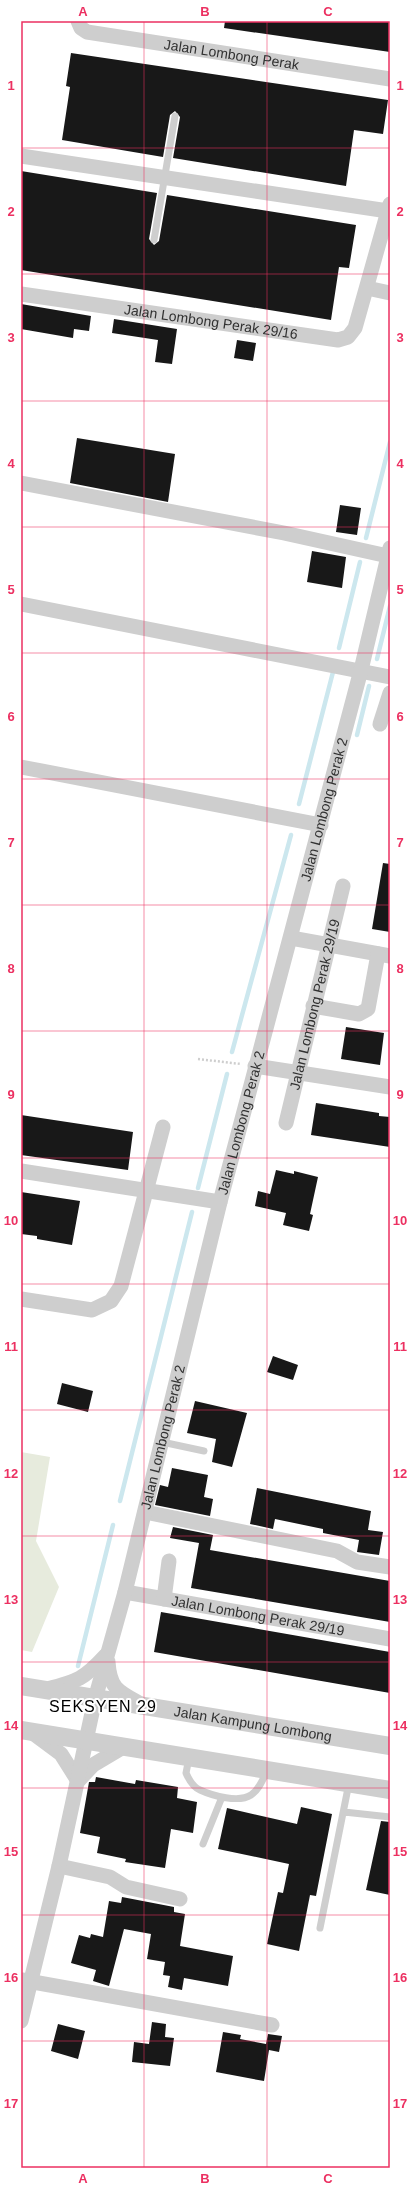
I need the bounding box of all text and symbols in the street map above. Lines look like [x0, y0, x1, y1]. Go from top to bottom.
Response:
text: A [78, 4, 88, 19]
text: B [200, 4, 210, 19]
text: C [323, 4, 333, 19]
street label: Jalan Lombong Perak [163, 36, 301, 73]
text: 1 [7, 78, 15, 93]
text: 1 [396, 78, 404, 93]
text: 2 [7, 204, 15, 219]
text: 2 [396, 204, 404, 219]
street label: Jalan Lombong Perak 29/16 [123, 301, 299, 342]
text: 3 [7, 330, 15, 345]
text: 3 [396, 330, 404, 345]
text: 4 [7, 456, 15, 471]
text: 4 [396, 456, 404, 471]
text: 5 [7, 582, 15, 597]
text: 5 [396, 582, 404, 597]
text: 6 [7, 709, 15, 724]
text: 6 [396, 709, 404, 724]
street label: Jalan Lombong Perak 2 [297, 736, 351, 883]
text: 7 [7, 835, 15, 850]
text: 7 [396, 835, 404, 850]
street label: Jalan Lombong Perak 29/19 [286, 917, 343, 1091]
text: 8 [7, 961, 15, 976]
text: 8 [396, 961, 404, 976]
street label: Jalan Lombong Perak 2 [214, 1049, 268, 1196]
text: 9 [7, 1087, 15, 1102]
text: 9 [396, 1087, 404, 1102]
text: 10 [4, 1213, 18, 1228]
text: 10 [393, 1213, 407, 1228]
text: 11 [4, 1339, 18, 1354]
text: 11 [393, 1339, 407, 1354]
street label: Jalan Lombong Perak 2 [137, 1363, 188, 1511]
text: 12 [4, 1466, 18, 1481]
text: 12 [393, 1466, 407, 1481]
text: 13 [4, 1592, 18, 1607]
street label: Jalan Lombong Perak 29/19 [170, 1592, 346, 1639]
text: 13 [393, 1592, 407, 1607]
district label: SEKSYEN 29 [49, 1698, 157, 1715]
street label: Jalan Kampung Lombong [173, 1703, 333, 1744]
text: 14 [4, 1718, 19, 1733]
text: 14 [393, 1718, 408, 1733]
text: 15 [4, 1844, 18, 1859]
text: 15 [393, 1844, 407, 1859]
text: 16 [4, 1970, 18, 1985]
text: 16 [393, 1970, 407, 1985]
text: 17 [4, 2096, 18, 2111]
text: 17 [393, 2096, 407, 2111]
text: A [78, 2171, 88, 2186]
text: B [200, 2171, 210, 2186]
text: C [323, 2171, 333, 2186]

